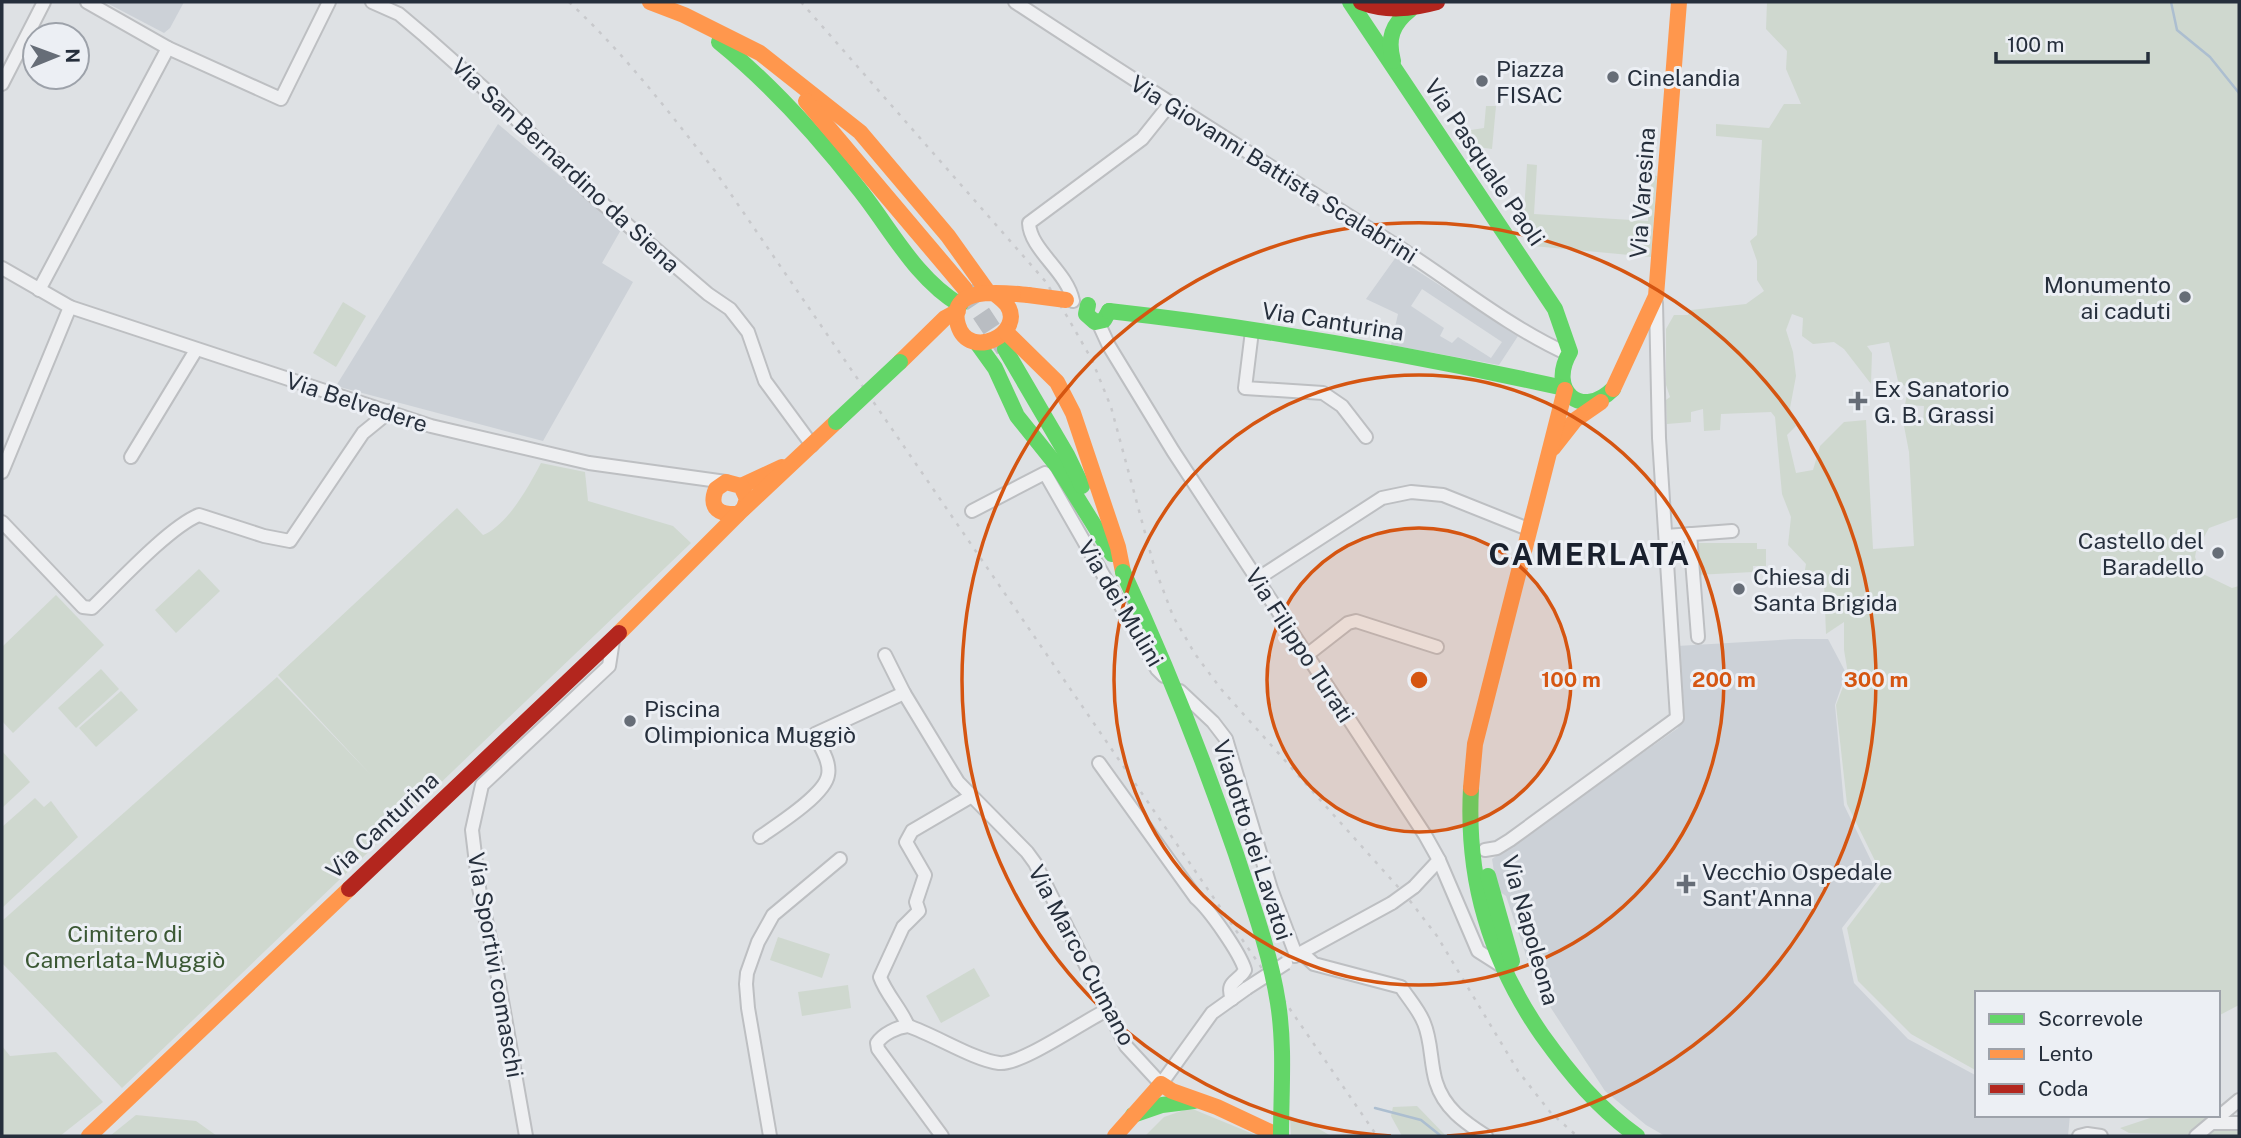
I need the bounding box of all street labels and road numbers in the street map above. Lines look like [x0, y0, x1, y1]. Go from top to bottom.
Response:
street label: Via San Bernardino da Siena [446, 52, 686, 278]
street label: Via Giovanni Battista Scalabrini [1126, 69, 1422, 269]
street label: Via Pasquale Paoli [1419, 73, 1551, 251]
street label: Via Varesina [1624, 127, 1660, 259]
street label: Via Canturina [1260, 296, 1406, 346]
street label: Via Belvedere [283, 366, 431, 438]
street label: Via dei Mulini [1073, 535, 1169, 671]
street label: Via Filippo Turati [1240, 563, 1360, 727]
street label: Viadotto dei Lavatoi [1208, 737, 1298, 943]
street label: Via Canturina [320, 766, 444, 884]
street label: Via Sportivi comaschi [463, 850, 529, 1080]
street label: Via Napoleona [1497, 852, 1565, 1008]
street label: Via Marco Cumano [1023, 860, 1141, 1050]

